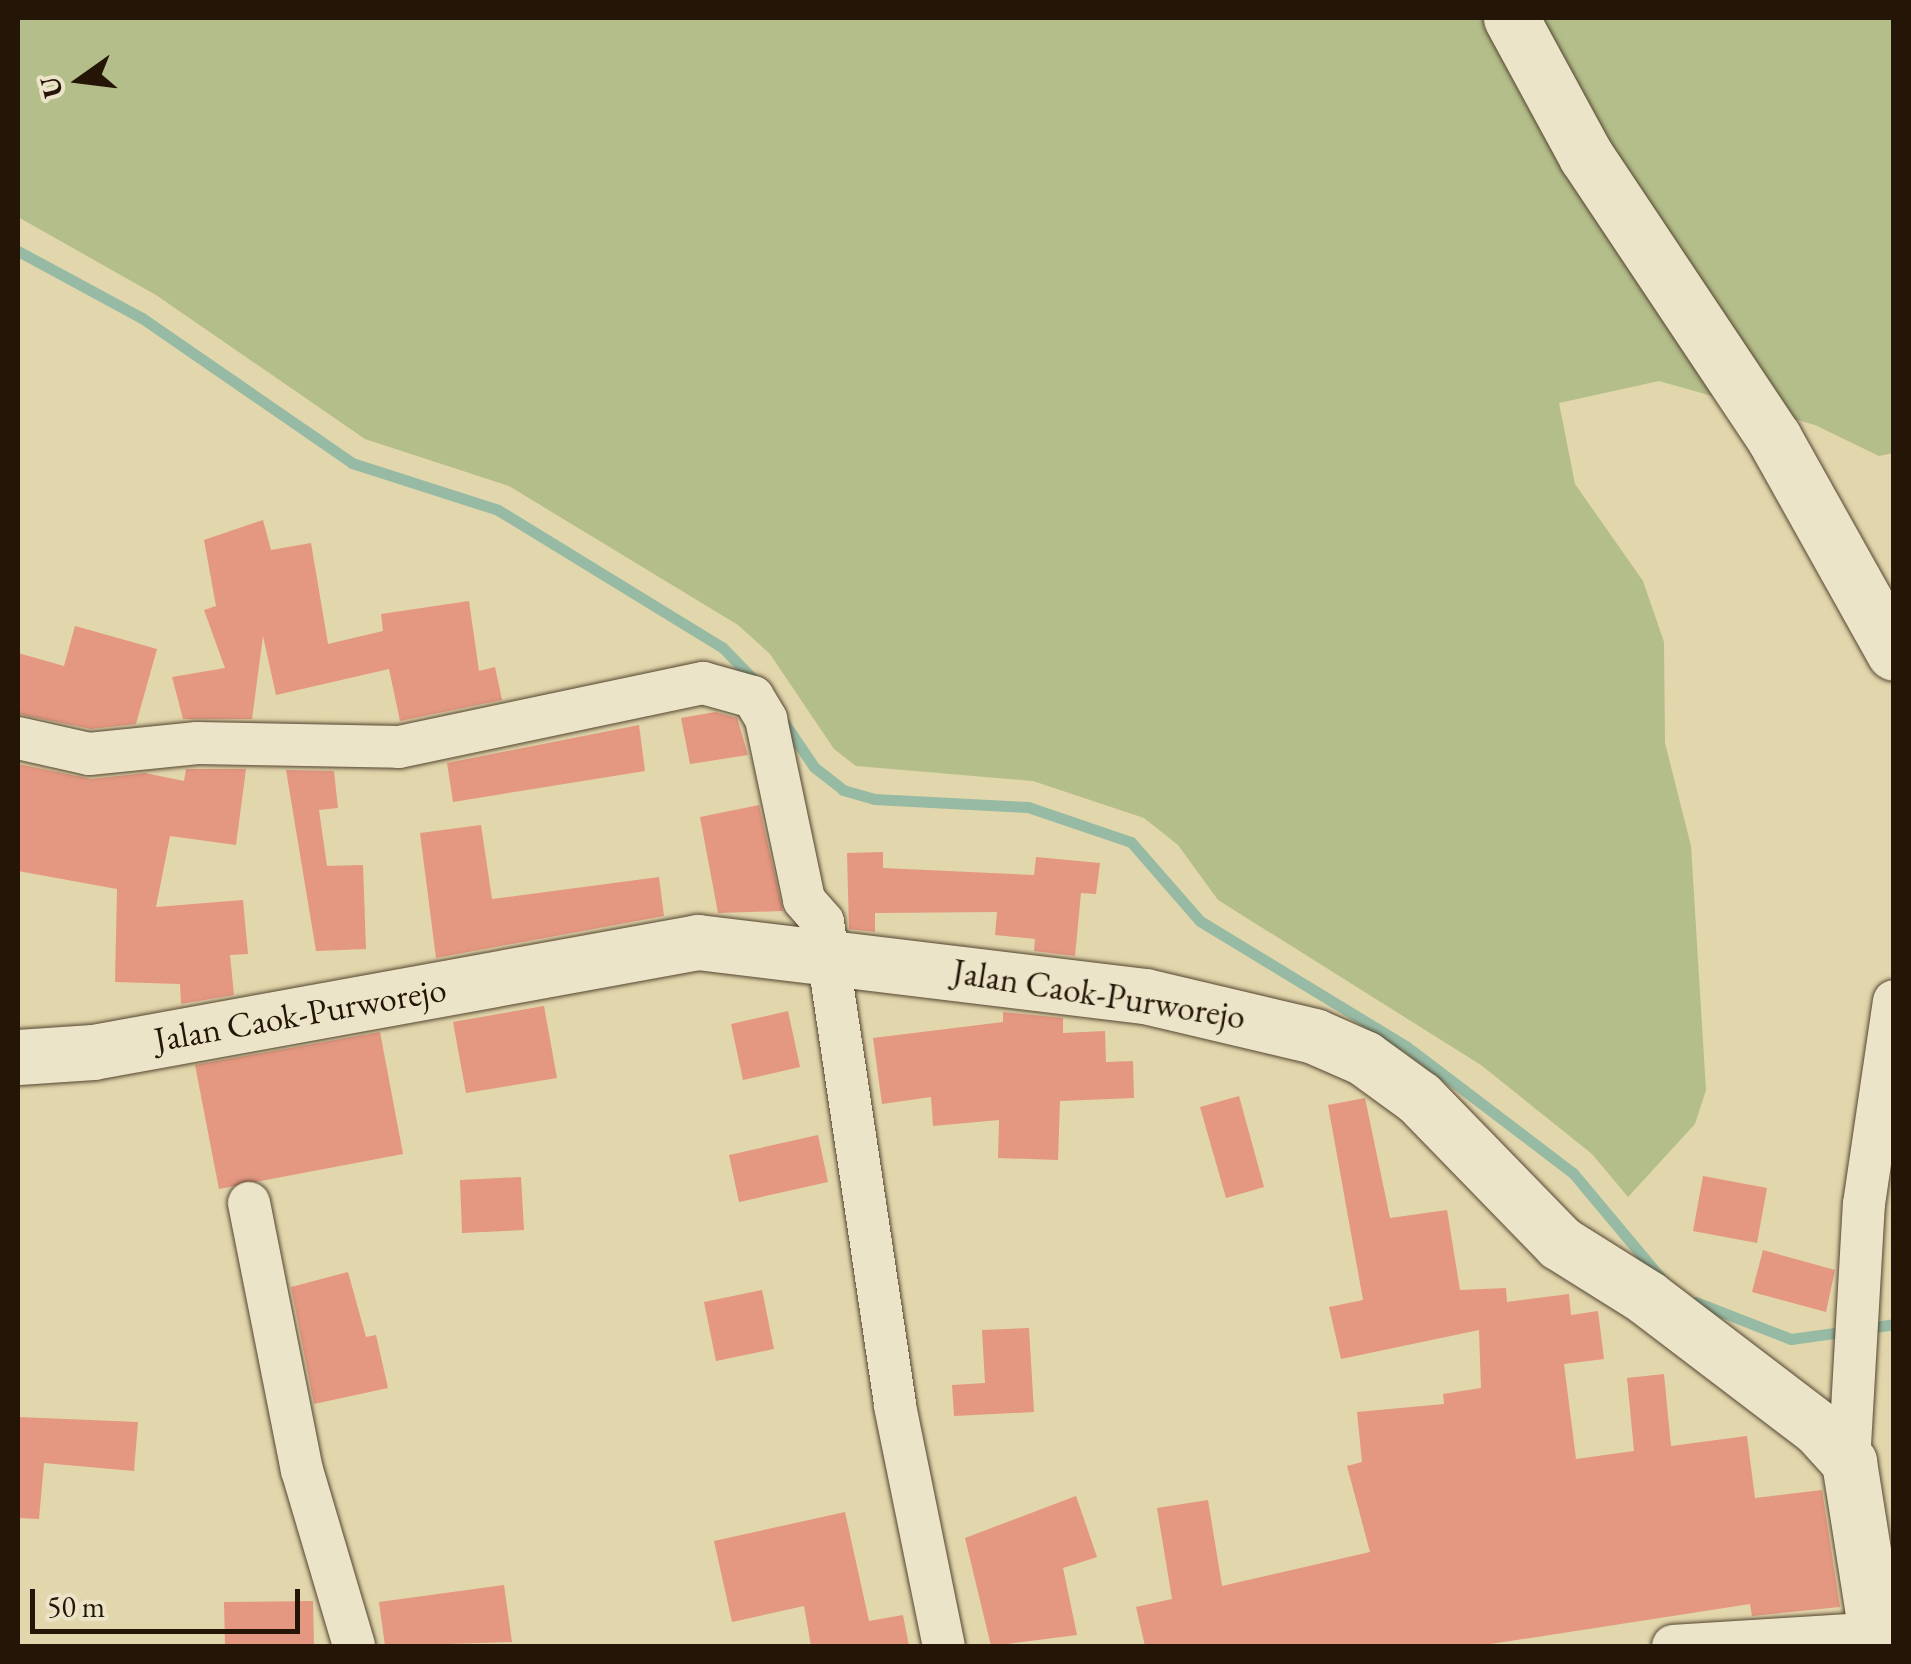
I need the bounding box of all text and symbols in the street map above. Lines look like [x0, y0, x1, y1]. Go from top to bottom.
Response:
north arrow [30, 30, 130, 130]
text: U [31, 73, 71, 102]
street label: Jalan Caok-Purworejo [950, 950, 1248, 1038]
street label: Jalan Caok-Purworejo [151, 968, 449, 1060]
scale bar [35, 1569, 305, 1631]
text: 50 m [47, 1587, 105, 1626]

